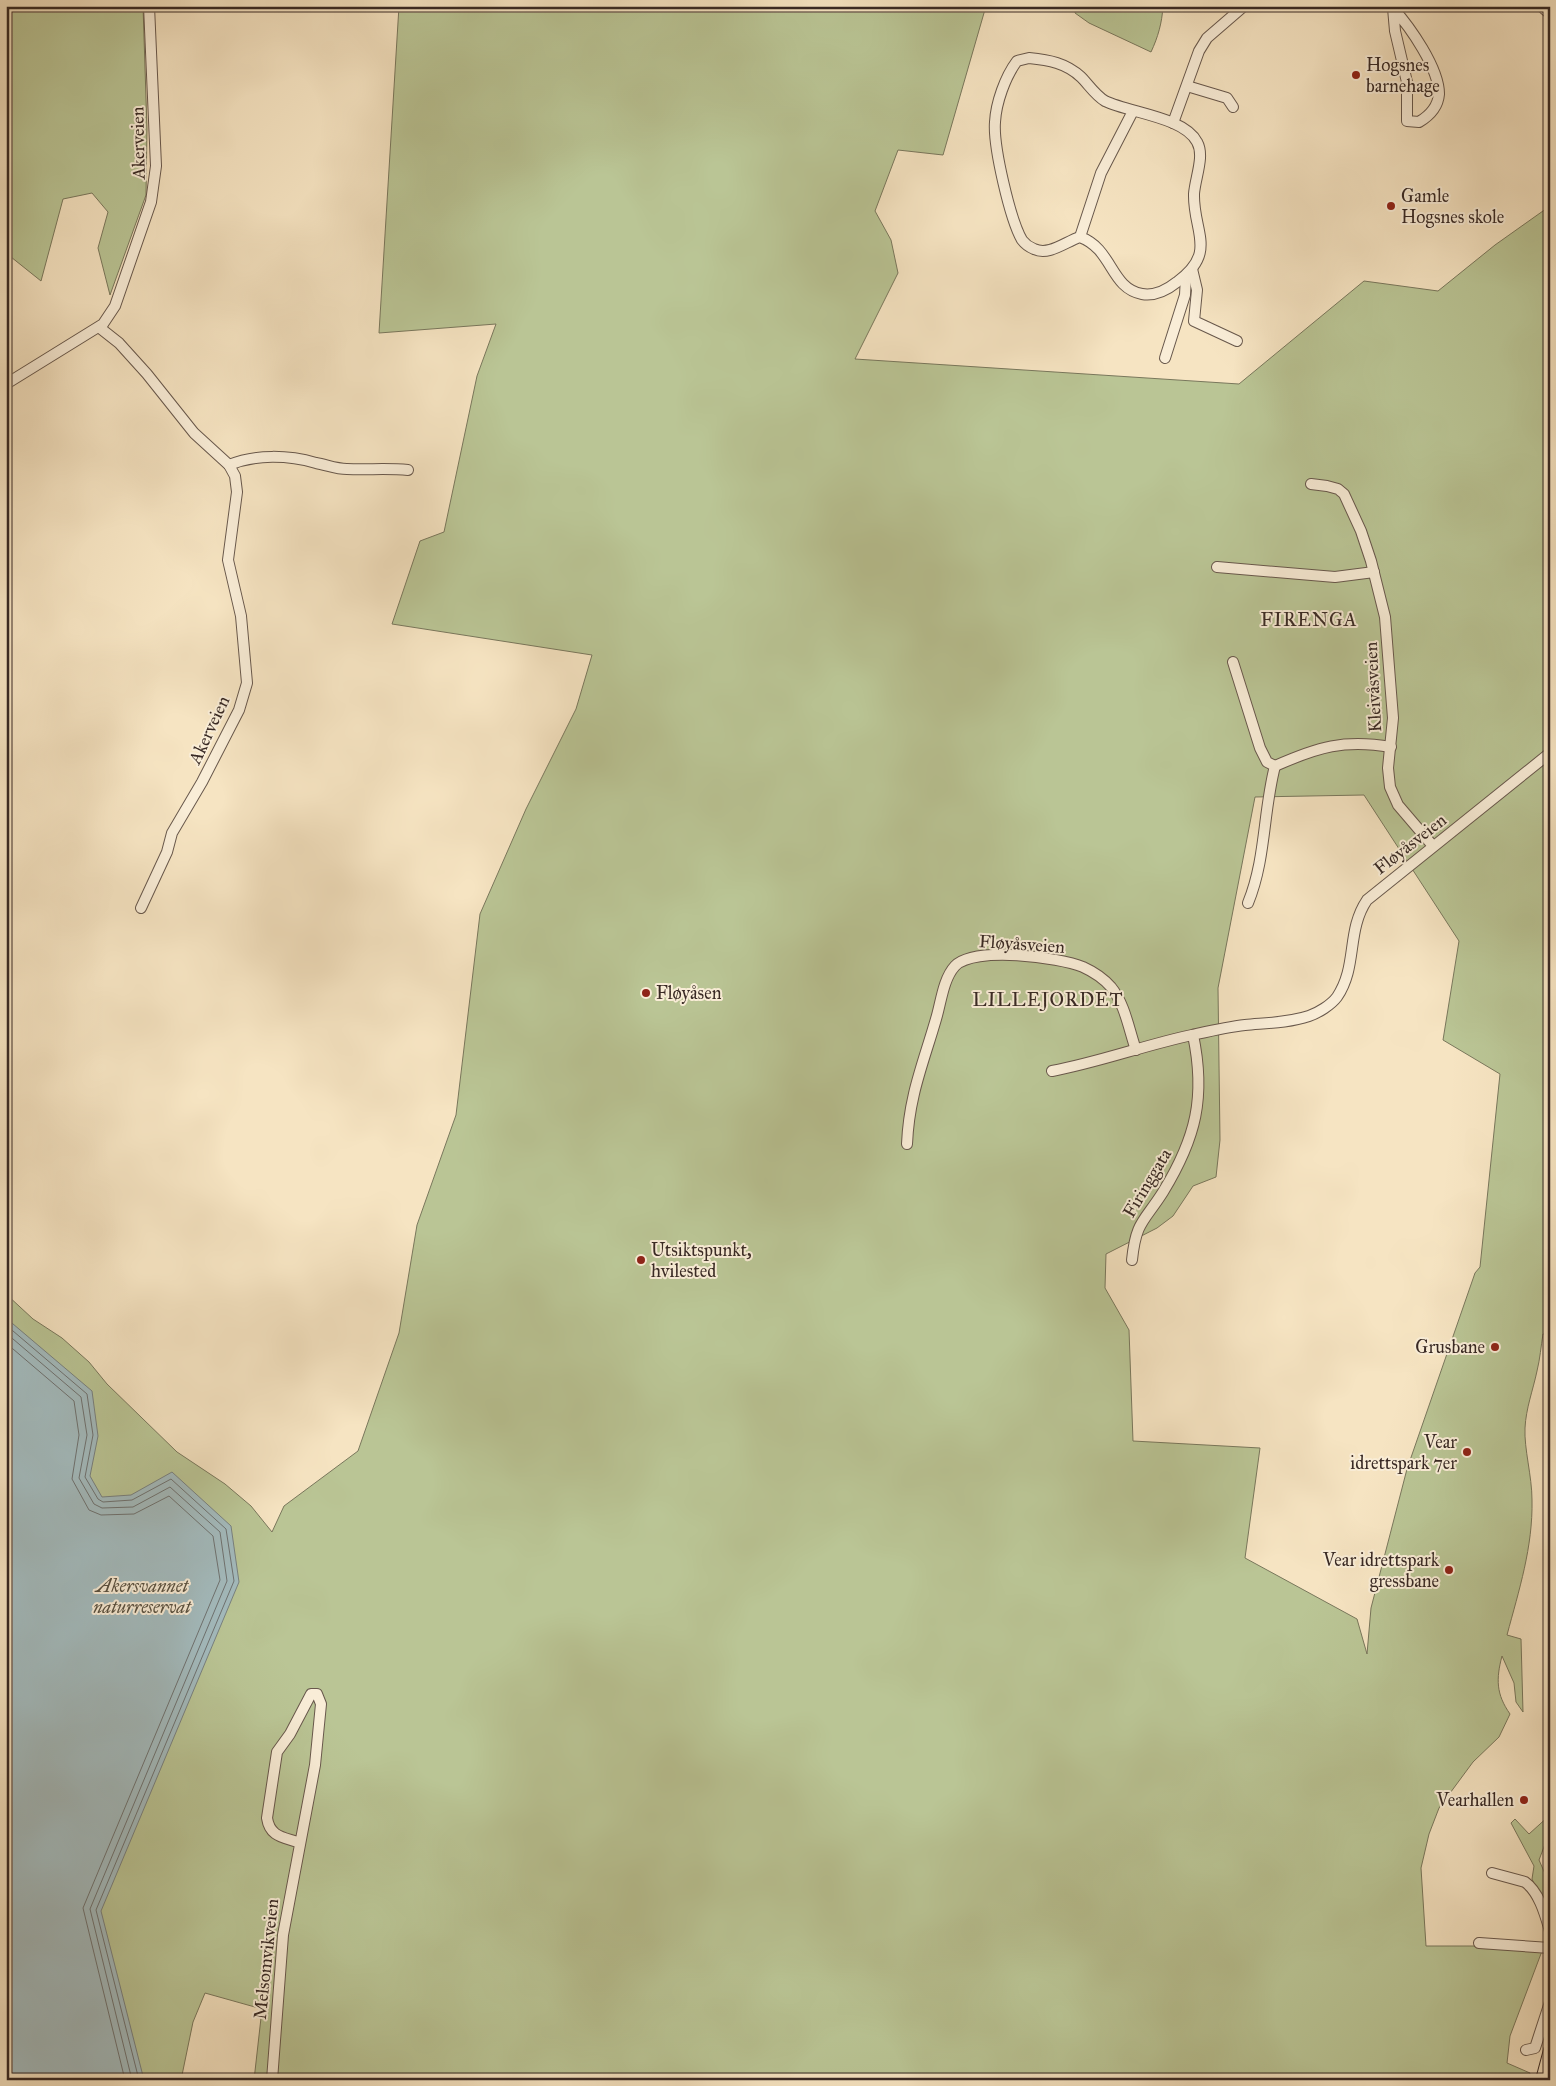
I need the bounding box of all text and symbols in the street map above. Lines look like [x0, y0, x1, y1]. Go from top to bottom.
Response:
place label: Hogsnes barnehage [1366, 54, 1440, 98]
marker: Hogsnes barnehage [1350, 69, 1362, 81]
street label: Akerveien [126, 106, 150, 181]
place label: Gamle Hogsnes skole [1401, 185, 1504, 229]
marker: Gamle Hogsnes skole [1385, 200, 1397, 212]
district label: FIRENGA [1260, 608, 1358, 631]
street label: Kleivåsveien [1360, 641, 1386, 733]
street label: Akerveien [183, 692, 234, 769]
street label: Fløyåsveien [1369, 809, 1451, 879]
street label: Fløyåsveien [978, 930, 1066, 958]
place label: Fløyåsen [656, 982, 722, 1004]
marker: Fløyåsen [640, 987, 652, 999]
district label: LILLEJORDET [972, 988, 1124, 1012]
street label: Firinggata [1118, 1144, 1177, 1222]
place label: Utsiktspunkt, hvilested [651, 1239, 752, 1282]
marker: Utsiktspunkt, hvilested [635, 1254, 647, 1266]
place label: Grusbane [1415, 1336, 1485, 1358]
marker: Grusbane [1489, 1341, 1501, 1353]
place label: Vear idrettspark 7er [1350, 1431, 1457, 1474]
marker: Vear idrettspark 7er [1461, 1446, 1473, 1458]
place label: Vear idrettspark gressbane [1322, 1549, 1440, 1593]
marker: Vear idrettspark gressbane [1443, 1564, 1455, 1576]
park label: Akersvannet naturreservat [93, 1575, 192, 1618]
place label: Vearhallen [1436, 1789, 1514, 1811]
marker: Vearhallen [1518, 1794, 1530, 1806]
street label: Melsomvikveien [249, 1897, 283, 2020]

